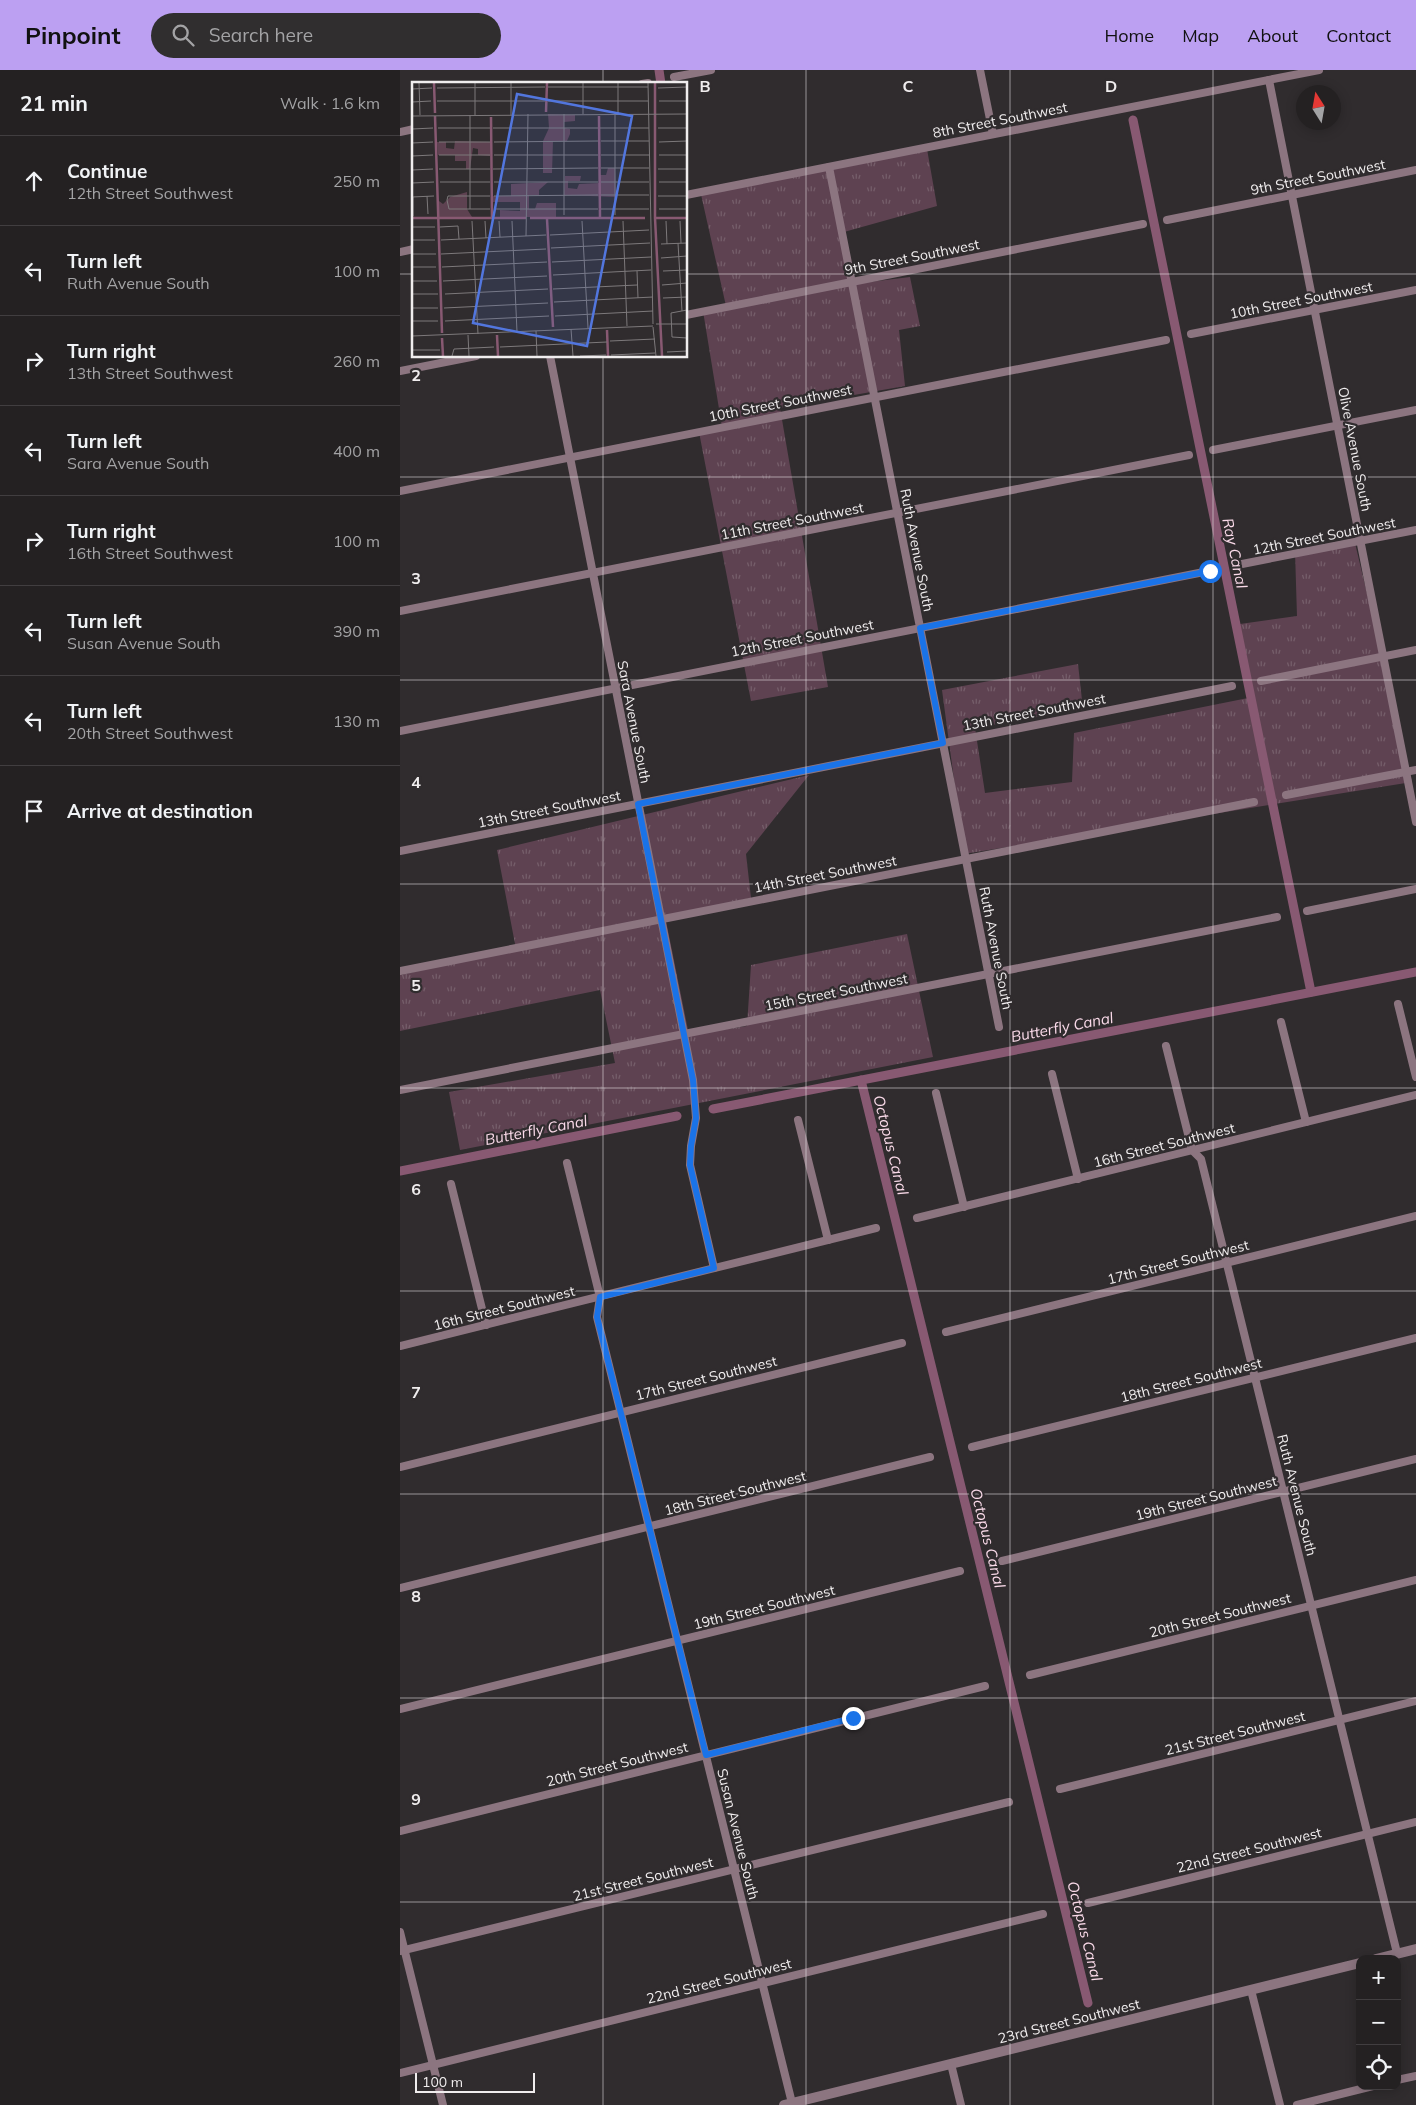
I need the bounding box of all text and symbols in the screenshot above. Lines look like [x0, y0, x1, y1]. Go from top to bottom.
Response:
search box [151, 13, 501, 58]
text: Pinpoint [25, 20, 121, 50]
icon: search [169, 21, 197, 49]
text: Search here [209, 23, 313, 47]
text: Home [1104, 24, 1154, 47]
text: Map [1182, 24, 1219, 47]
text: About [1247, 24, 1298, 47]
text: Contact [1326, 24, 1391, 47]
text: B [699, 76, 711, 96]
text: C [903, 76, 914, 96]
text: D [1105, 76, 1117, 96]
inset map [412, 82, 688, 358]
north arrow [1296, 85, 1341, 130]
text: 21 min [20, 90, 88, 116]
text: Walk · 1.6 km [280, 93, 380, 113]
street label: 8th Street Southwest [931, 98, 1069, 142]
street label: 9th Street Southwest [1249, 155, 1387, 199]
text: Continue [67, 159, 147, 183]
icon: ahead [20, 167, 48, 195]
text: 250 m [333, 171, 380, 191]
text: 12th Street Southwest [67, 183, 233, 203]
street label: 9th Street Southwest [843, 235, 981, 279]
text: Turn left [67, 249, 142, 273]
icon: left [20, 257, 48, 285]
text: 100 m [333, 261, 380, 281]
text: Ruth Avenue South [67, 273, 210, 293]
street label: 10th Street Southwest [1228, 277, 1374, 323]
text: Turn right [67, 339, 156, 363]
icon: right [20, 347, 48, 375]
text: 260 m [333, 351, 380, 371]
text: 13th Street Southwest [67, 363, 233, 383]
text: 2 [411, 365, 421, 385]
street label: 10th Street Southwest [707, 380, 853, 426]
street label: Olive Avenue South [1334, 385, 1376, 513]
text: Turn left [67, 429, 142, 453]
icon: left [20, 437, 48, 465]
text: 400 m [333, 441, 380, 461]
text: Sara Avenue South [67, 453, 209, 473]
street label: Ruth Avenue South [896, 487, 938, 613]
street label: 11th Street Southwest [719, 498, 865, 544]
street label: 12th Street Southwest [1251, 513, 1397, 559]
water label: Ray Canal [1218, 516, 1252, 590]
text: Turn right [67, 519, 156, 543]
icon: right [20, 527, 48, 555]
text: 100 m [333, 531, 380, 551]
text: 16th Street Southwest [67, 543, 233, 563]
route start [1199, 560, 1222, 583]
text: 3 [411, 568, 421, 588]
text: Turn left [67, 609, 142, 633]
street label: 12th Street Southwest [729, 615, 875, 661]
icon: left [20, 617, 48, 645]
text: 390 m [333, 621, 380, 641]
text: Susan Avenue South [67, 633, 221, 653]
street label: Sara Avenue South [613, 659, 655, 785]
street label: 13th Street Southwest [961, 689, 1107, 735]
text: Turn left [67, 699, 142, 723]
icon: left [20, 707, 48, 735]
text: 130 m [333, 711, 380, 731]
text: 20th Street Southwest [67, 723, 233, 743]
text: 4 [411, 772, 421, 792]
street label: 13th Street Southwest [476, 786, 622, 832]
icon: arrive [20, 797, 48, 825]
text: Arrive at destination [67, 799, 253, 823]
street label: 14th Street Southwest [752, 851, 898, 897]
street label: Ruth Avenue South [975, 885, 1017, 1011]
street label: 15th Street Southwest [763, 969, 909, 1015]
text: 5 [411, 975, 421, 995]
water label: Butterfly Canal [1009, 1008, 1115, 1046]
water label: Octopus Canal [869, 1093, 913, 1197]
water label: Butterfly Canal [483, 1111, 589, 1149]
street label: 16th Street Southwest [1091, 1119, 1237, 1171]
text: 6 [411, 1179, 421, 1199]
street label: 17th Street Southwest [1105, 1236, 1251, 1288]
street label: 16th Street Southwest [431, 1282, 577, 1334]
street label: 17th Street Southwest [633, 1352, 779, 1404]
street label: 18th Street Southwest [1118, 1354, 1264, 1406]
text: 7 [411, 1382, 421, 1402]
street label: Ruth Avenue South [1273, 1432, 1321, 1558]
street label: 18th Street Southwest [662, 1467, 808, 1519]
street label: 19th Street Southwest [1133, 1472, 1279, 1524]
water label: Octopus Canal [966, 1486, 1010, 1590]
street label: 19th Street Southwest [691, 1581, 837, 1633]
text: 8 [411, 1586, 421, 1606]
street label: 20th Street Southwest [1147, 1589, 1293, 1641]
route end [842, 1707, 865, 1730]
street label: 21st Street Southwest [1163, 1707, 1307, 1759]
street label: 20th Street Southwest [544, 1738, 690, 1790]
street label: Susan Avenue South [713, 1767, 763, 1901]
text: 9 [411, 1789, 421, 1809]
street label: 22nd Street Southwest [1175, 1823, 1323, 1877]
street label: 21st Street Southwest [571, 1853, 715, 1905]
water label: Octopus Canal [1063, 1879, 1107, 1983]
street label: 22nd Street Southwest [645, 1954, 793, 2008]
map controls [1356, 1955, 1401, 2090]
button: + [1356, 1955, 1401, 2000]
street label: 23rd Street Southwest [996, 1995, 1142, 2047]
button: − [1356, 2000, 1401, 2045]
button: locate [1356, 2045, 1401, 2090]
scale bar [415, 2070, 535, 2093]
text: 100 m [422, 2073, 463, 2091]

